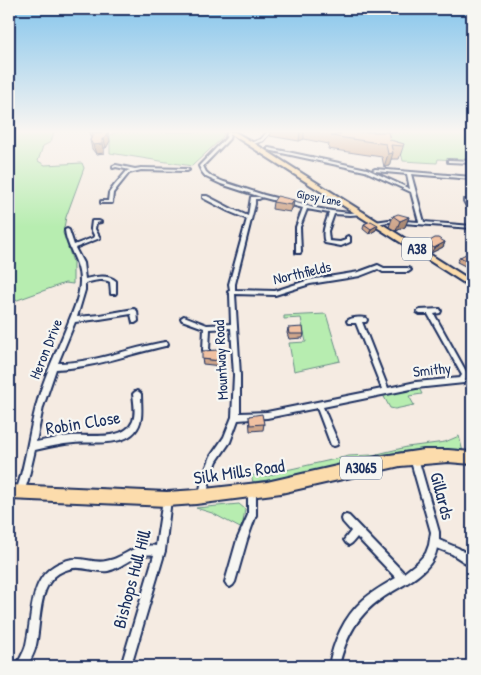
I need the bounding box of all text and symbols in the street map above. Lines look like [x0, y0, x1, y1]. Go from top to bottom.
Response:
street label: Gipsy Lane [295, 185, 343, 210]
road number: A38 [402, 238, 432, 260]
street label: Northfields [271, 256, 333, 289]
street label: Heron Drive [24, 316, 67, 382]
street label: Mountway Road [208, 319, 233, 401]
street label: Smithy [412, 357, 452, 382]
street label: Robin Close [44, 404, 122, 441]
street label: Silk Mills Road [192, 453, 286, 490]
road number: A3065 [340, 456, 382, 479]
street label: Gillards [424, 469, 461, 523]
street label: Bishops Hull Hill [106, 526, 157, 631]

